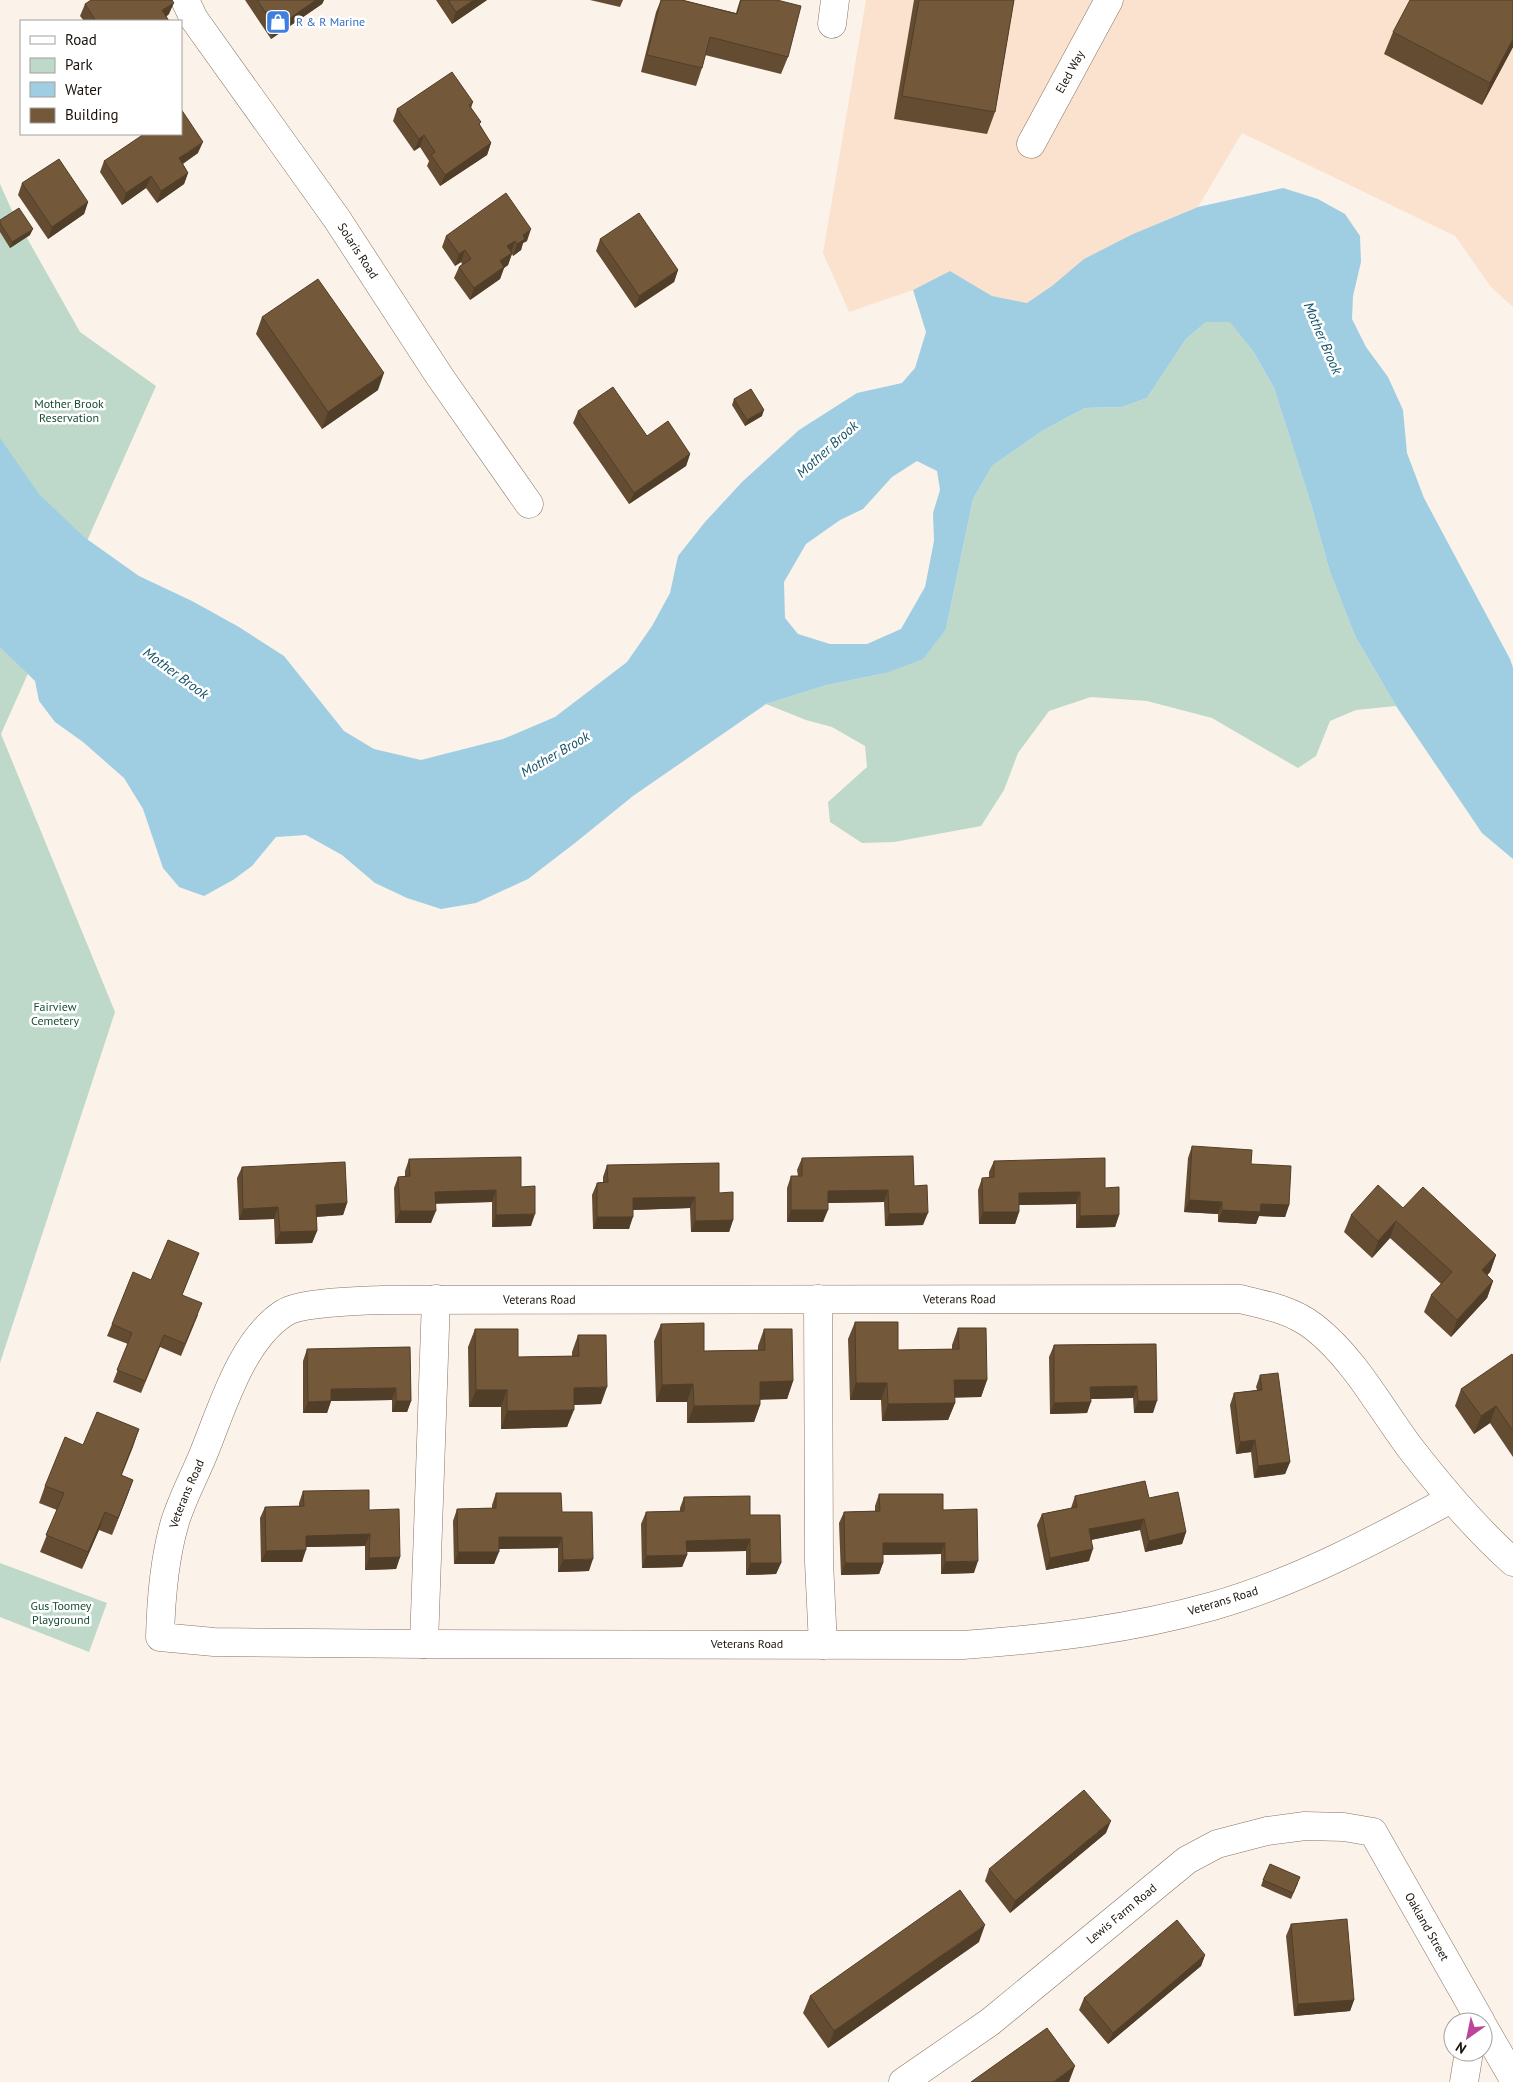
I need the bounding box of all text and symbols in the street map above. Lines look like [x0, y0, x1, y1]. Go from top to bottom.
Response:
shop icon: R & R Marine [265, 9, 291, 35]
place label: R & R Marine [296, 14, 365, 29]
legend [20, 20, 182, 135]
text: Road [65, 30, 97, 49]
street label: Eled Way [1052, 47, 1087, 96]
text: Park [65, 55, 93, 74]
text: Water [65, 80, 102, 99]
text: Building [65, 105, 119, 124]
street label: Solaris Road [335, 220, 382, 281]
water label: Mother Brook [1300, 299, 1347, 377]
park label: Mother Brook Reservation [34, 396, 104, 425]
water label: Mother Brook [792, 416, 862, 481]
water label: Mother Brook [140, 643, 213, 703]
water label: Mother Brook [517, 727, 593, 781]
park label: Fairview Cemetery [31, 999, 79, 1028]
street label: Veterans Road [922, 1291, 996, 1306]
street label: Veterans Road [502, 1292, 576, 1307]
street label: Veterans Road [165, 1457, 207, 1530]
street label: Veterans Road [1185, 1583, 1260, 1619]
park label: Gus Toomey Playground [31, 1598, 92, 1627]
street label: Veterans Road [710, 1636, 783, 1651]
street label: Lewis Farm Road [1083, 1880, 1159, 1947]
street label: Oakland Street [1402, 1889, 1453, 1963]
north arrow [1443, 2012, 1493, 2062]
text: N [1452, 2038, 1470, 2058]

